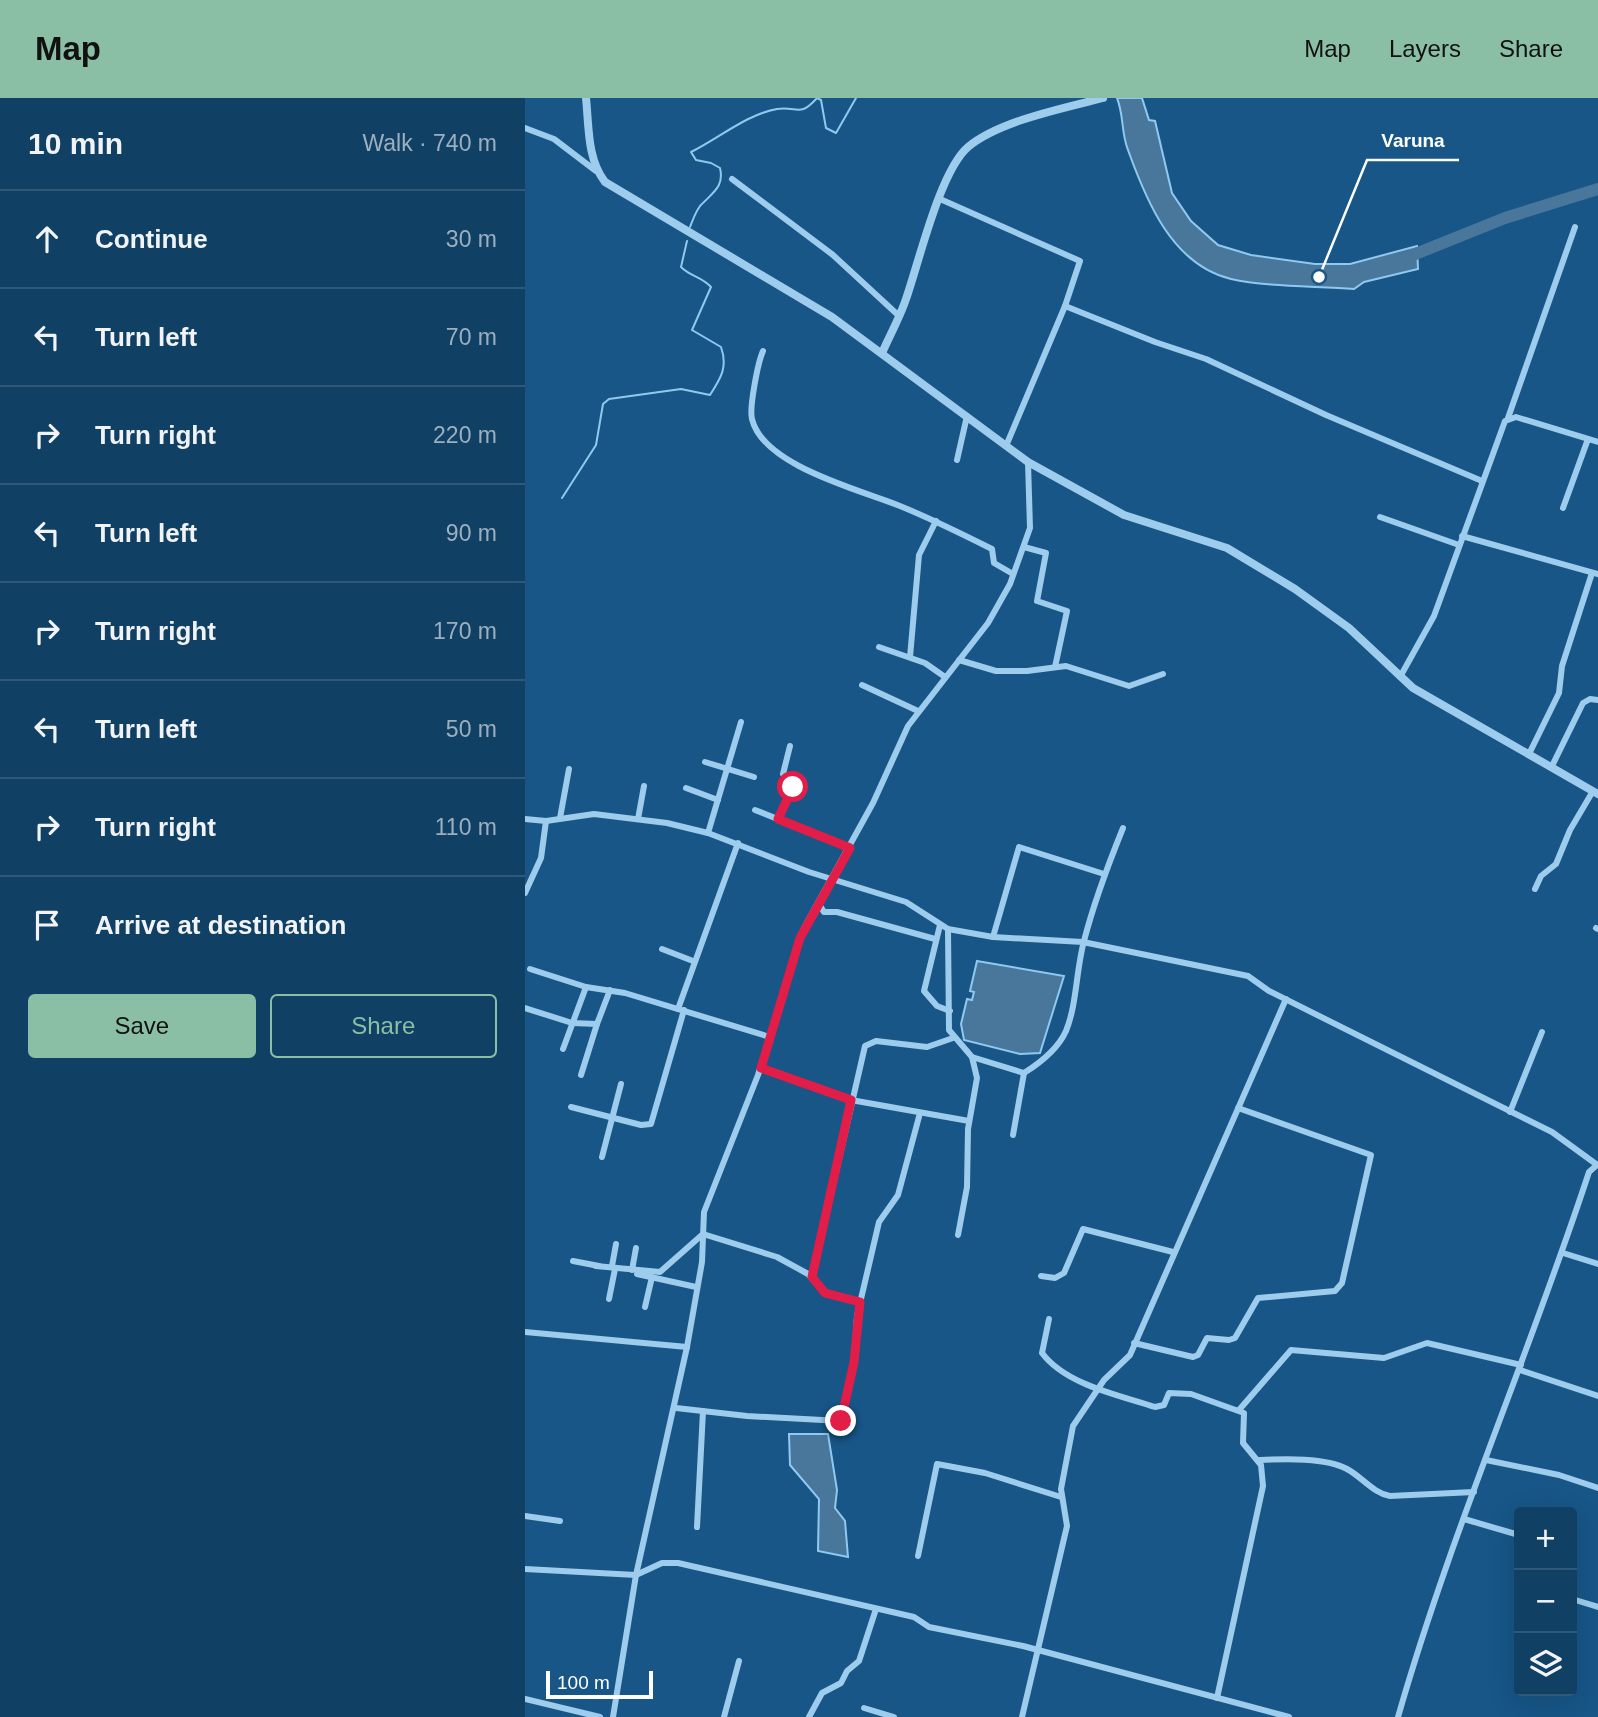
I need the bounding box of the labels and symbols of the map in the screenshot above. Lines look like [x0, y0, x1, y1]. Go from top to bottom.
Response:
callout: Varuna [1367, 120, 1459, 160]
text: Varuna [1381, 130, 1445, 151]
route start [777, 771, 808, 802]
route end [825, 1405, 856, 1436]
scale bar [546, 1668, 653, 1700]

